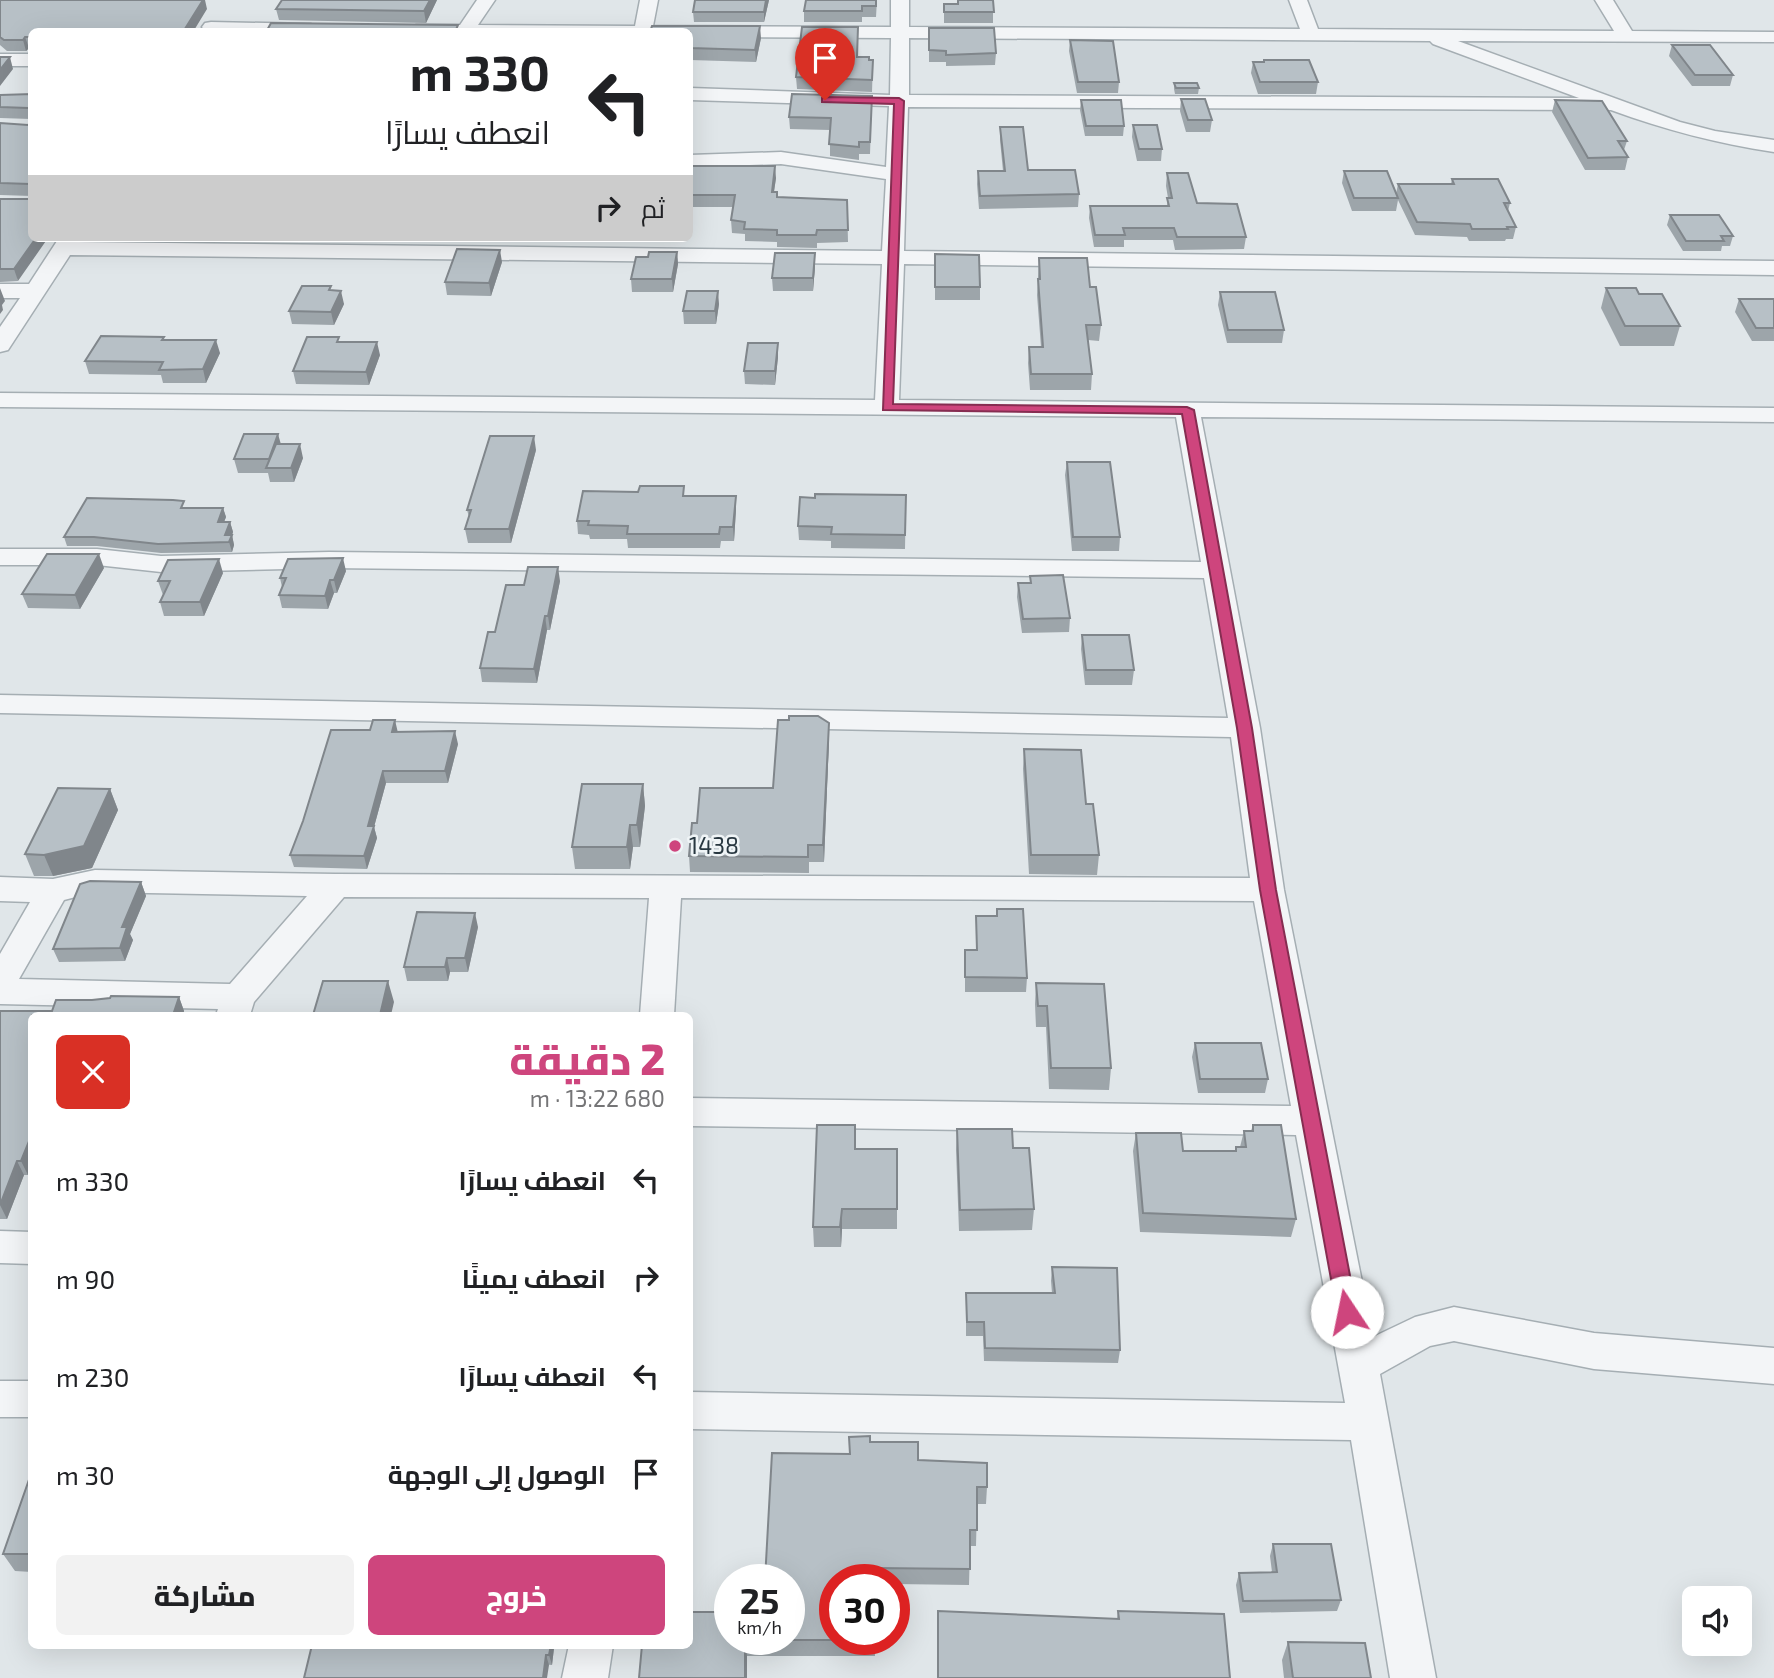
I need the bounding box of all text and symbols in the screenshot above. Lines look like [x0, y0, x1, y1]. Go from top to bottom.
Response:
pin [795, 28, 855, 100]
icon: arrive [806, 39, 844, 77]
text: 330 m [410, 42, 550, 101]
icon: left [574, 56, 665, 147]
text: انعطف يسارًا [385, 112, 550, 150]
icon: right [589, 189, 627, 227]
text: ثم [641, 192, 665, 223]
place label: 1438 [689, 831, 739, 859]
marker: 1438 [667, 838, 683, 854]
text: 2 دقيقة [509, 1033, 665, 1083]
button: close [56, 1035, 130, 1109]
text: 680 m · 13:22 [530, 1084, 665, 1112]
icon: left [627, 1161, 665, 1199]
text: انعطف يسارًا [459, 1164, 606, 1195]
text: 330 m [56, 1165, 129, 1196]
icon: right [627, 1259, 665, 1297]
text: انعطف يمينًا [462, 1262, 606, 1293]
text: 90 m [56, 1263, 115, 1294]
position arrow [1310, 1275, 1384, 1349]
icon: left [627, 1357, 665, 1395]
text: انعطف يسارًا [459, 1360, 606, 1391]
text: 230 m [56, 1361, 129, 1392]
icon: arrive [627, 1455, 665, 1493]
text: الوصول إلى الوجهة [388, 1458, 606, 1489]
text: 30 m [56, 1459, 115, 1490]
button: مشاركة [56, 1555, 354, 1635]
button: خروج [368, 1555, 665, 1635]
speed limit sign: 30 [819, 1564, 910, 1655]
text: 25 [740, 1579, 779, 1621]
map controls [1682, 1586, 1752, 1656]
button: sound [1682, 1586, 1752, 1656]
text: km/h [737, 1616, 782, 1638]

